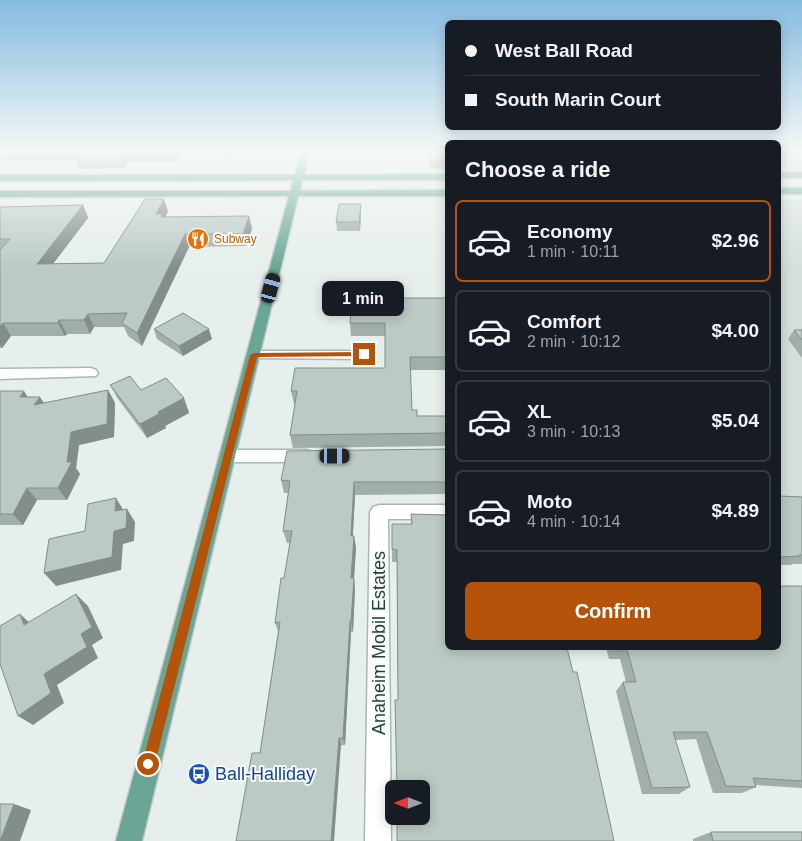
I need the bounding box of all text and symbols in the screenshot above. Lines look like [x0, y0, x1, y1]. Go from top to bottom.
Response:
text: West Ball Road [495, 40, 633, 61]
text: South Marin Court [495, 89, 661, 110]
text: Choose a ride [465, 157, 610, 182]
icon: car [467, 219, 512, 264]
text: Economy [527, 221, 613, 242]
restaurant icon: Subway [186, 227, 210, 251]
text: $2.96 [711, 230, 759, 251]
place label: Subway [214, 232, 257, 246]
text: 1 min · 10:11 [527, 243, 619, 260]
car [259, 272, 282, 304]
callout: 1 min [323, 282, 405, 316]
text: 1 min [342, 290, 384, 307]
icon: car [467, 309, 512, 354]
text: Comfort [527, 311, 601, 332]
text: $4.00 [711, 320, 759, 341]
text: 2 min · 10:12 [527, 333, 620, 350]
route end [353, 343, 375, 365]
icon: car [467, 399, 512, 444]
text: XL [527, 401, 551, 422]
text: $5.04 [711, 410, 759, 431]
text: 3 min · 10:13 [527, 423, 620, 440]
car [320, 449, 350, 464]
icon: car [467, 489, 512, 534]
text: Moto [527, 491, 572, 512]
text: $4.89 [711, 500, 759, 521]
text: 4 min · 10:14 [527, 513, 620, 530]
street label: Anaheim Mobil Estates [369, 551, 389, 735]
button: Confirm [465, 582, 761, 640]
route start [137, 753, 159, 775]
bus stop icon: Ball-Halliday [187, 762, 211, 786]
place label: Ball-Halliday [215, 764, 315, 784]
north arrow [385, 780, 430, 825]
map controls [385, 780, 430, 825]

